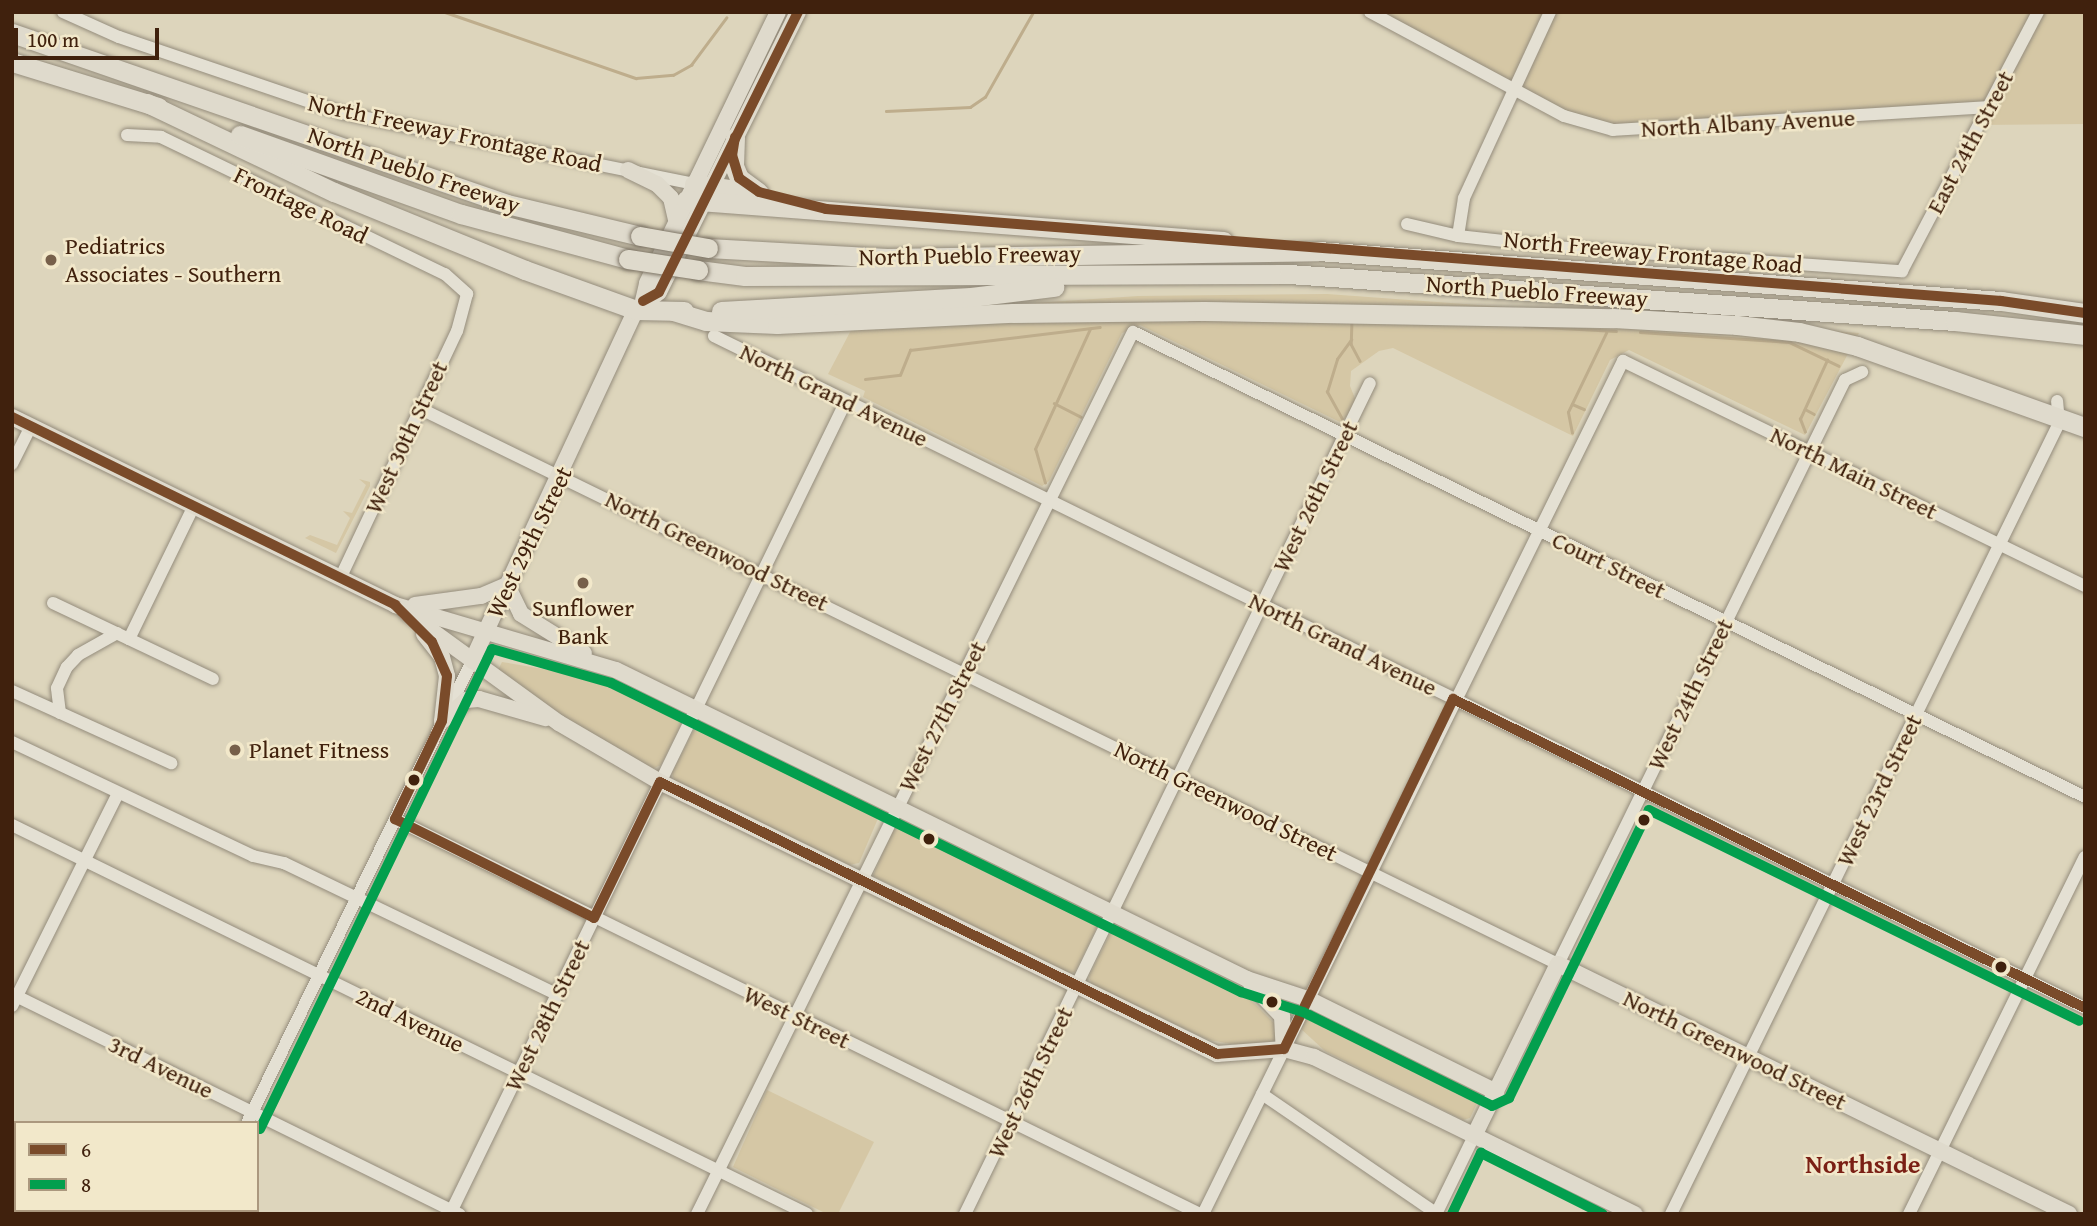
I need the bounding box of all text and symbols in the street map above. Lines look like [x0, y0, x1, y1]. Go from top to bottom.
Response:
scale bar [18, 14, 163, 58]
text: 100 m [27, 24, 79, 55]
street label: East 24th Street [1920, 66, 2020, 218]
street label: North Freeway Frontage Road [306, 88, 604, 178]
street label: North Albany Avenue [1640, 103, 1856, 143]
street label: North Pueblo Freeway [304, 120, 524, 220]
street label: Frontage Road [229, 160, 373, 250]
street label: North Freeway Frontage Road [1503, 225, 1803, 279]
place label: Pediatrics Associates - Southern [65, 232, 281, 288]
street label: North Pueblo Freeway [858, 239, 1082, 271]
marker: Pediatrics Associates - Southern [43, 252, 59, 268]
street label: North Pueblo Freeway [1425, 269, 1649, 313]
street label: North Grand Avenue [735, 337, 933, 453]
street label: West 30th Street [358, 356, 454, 518]
street label: West 26th Street [1266, 416, 1364, 576]
street label: North Main Street [1766, 420, 1942, 526]
street label: West 29th Street [480, 462, 578, 622]
street label: North Greenwood Street [601, 484, 833, 618]
street label: Court Street [1548, 525, 1670, 605]
marker: Sunflower Bank [575, 575, 591, 591]
street label: North Grand Avenue [1244, 586, 1442, 702]
place label: Sunflower Bank [532, 594, 634, 650]
street label: West 24th Street [1641, 614, 1739, 774]
street label: West 27th Street [892, 636, 992, 796]
street label: West 23rd Street [1830, 709, 1928, 871]
street label: North Greenwood Street [1110, 734, 1342, 868]
place label: Planet Fitness [249, 736, 389, 764]
marker: Planet Fitness [227, 742, 243, 758]
unlabelled marker [407, 773, 421, 787]
unlabelled marker [1637, 813, 1651, 827]
unlabelled marker [922, 832, 936, 846]
street label: West 28th Street [498, 935, 596, 1095]
unlabelled marker [1994, 960, 2008, 974]
street label: West Street [739, 979, 855, 1055]
street label: 2nd Avenue [351, 981, 469, 1059]
street label: North Greenwood Street [1619, 983, 1851, 1117]
unlabelled marker [1265, 995, 1279, 1009]
street label: West 26th Street [981, 1002, 1079, 1162]
street label: 3rd Avenue [104, 1029, 218, 1105]
legend [14, 1121, 259, 1212]
text: 6 [81, 1134, 91, 1165]
district label: Northside [1805, 1148, 1921, 1180]
text: 8 [81, 1169, 91, 1200]

